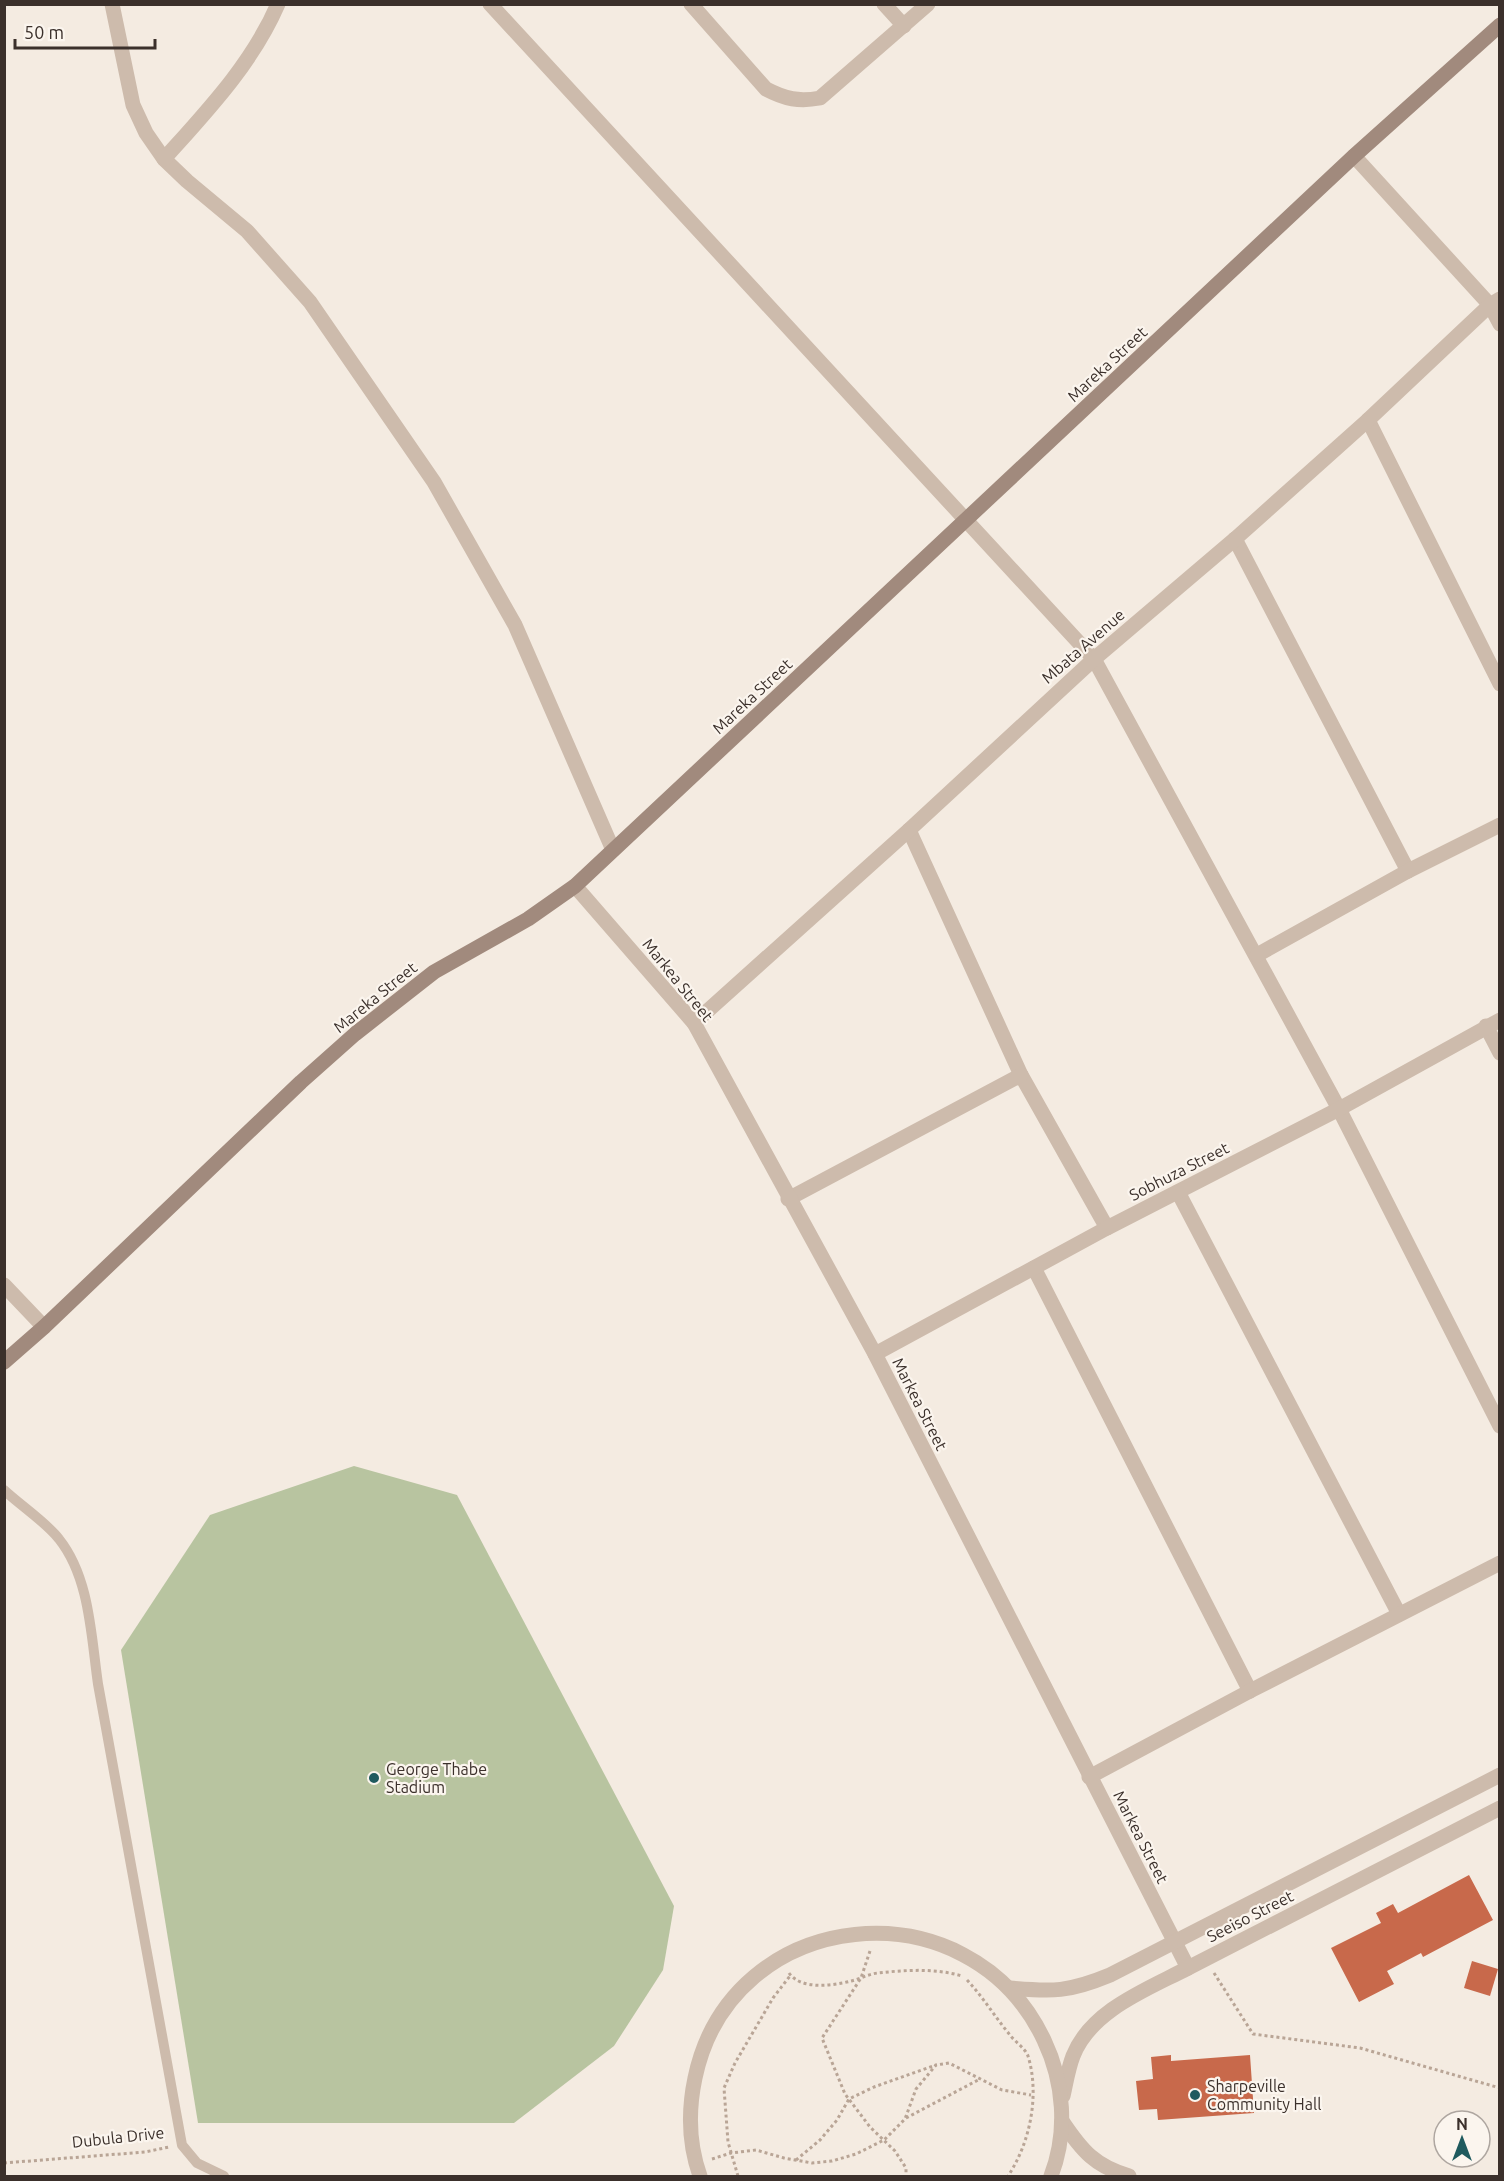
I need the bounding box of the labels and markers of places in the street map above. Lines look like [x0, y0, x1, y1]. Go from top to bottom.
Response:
place label: George Thabe Stadium [386, 1760, 487, 1796]
marker: George Thabe Stadium [367, 1771, 381, 1785]
place label: Sharpeville Community Hall [1207, 2077, 1321, 2113]
marker: Sharpeville Community Hall [1188, 2088, 1202, 2102]

